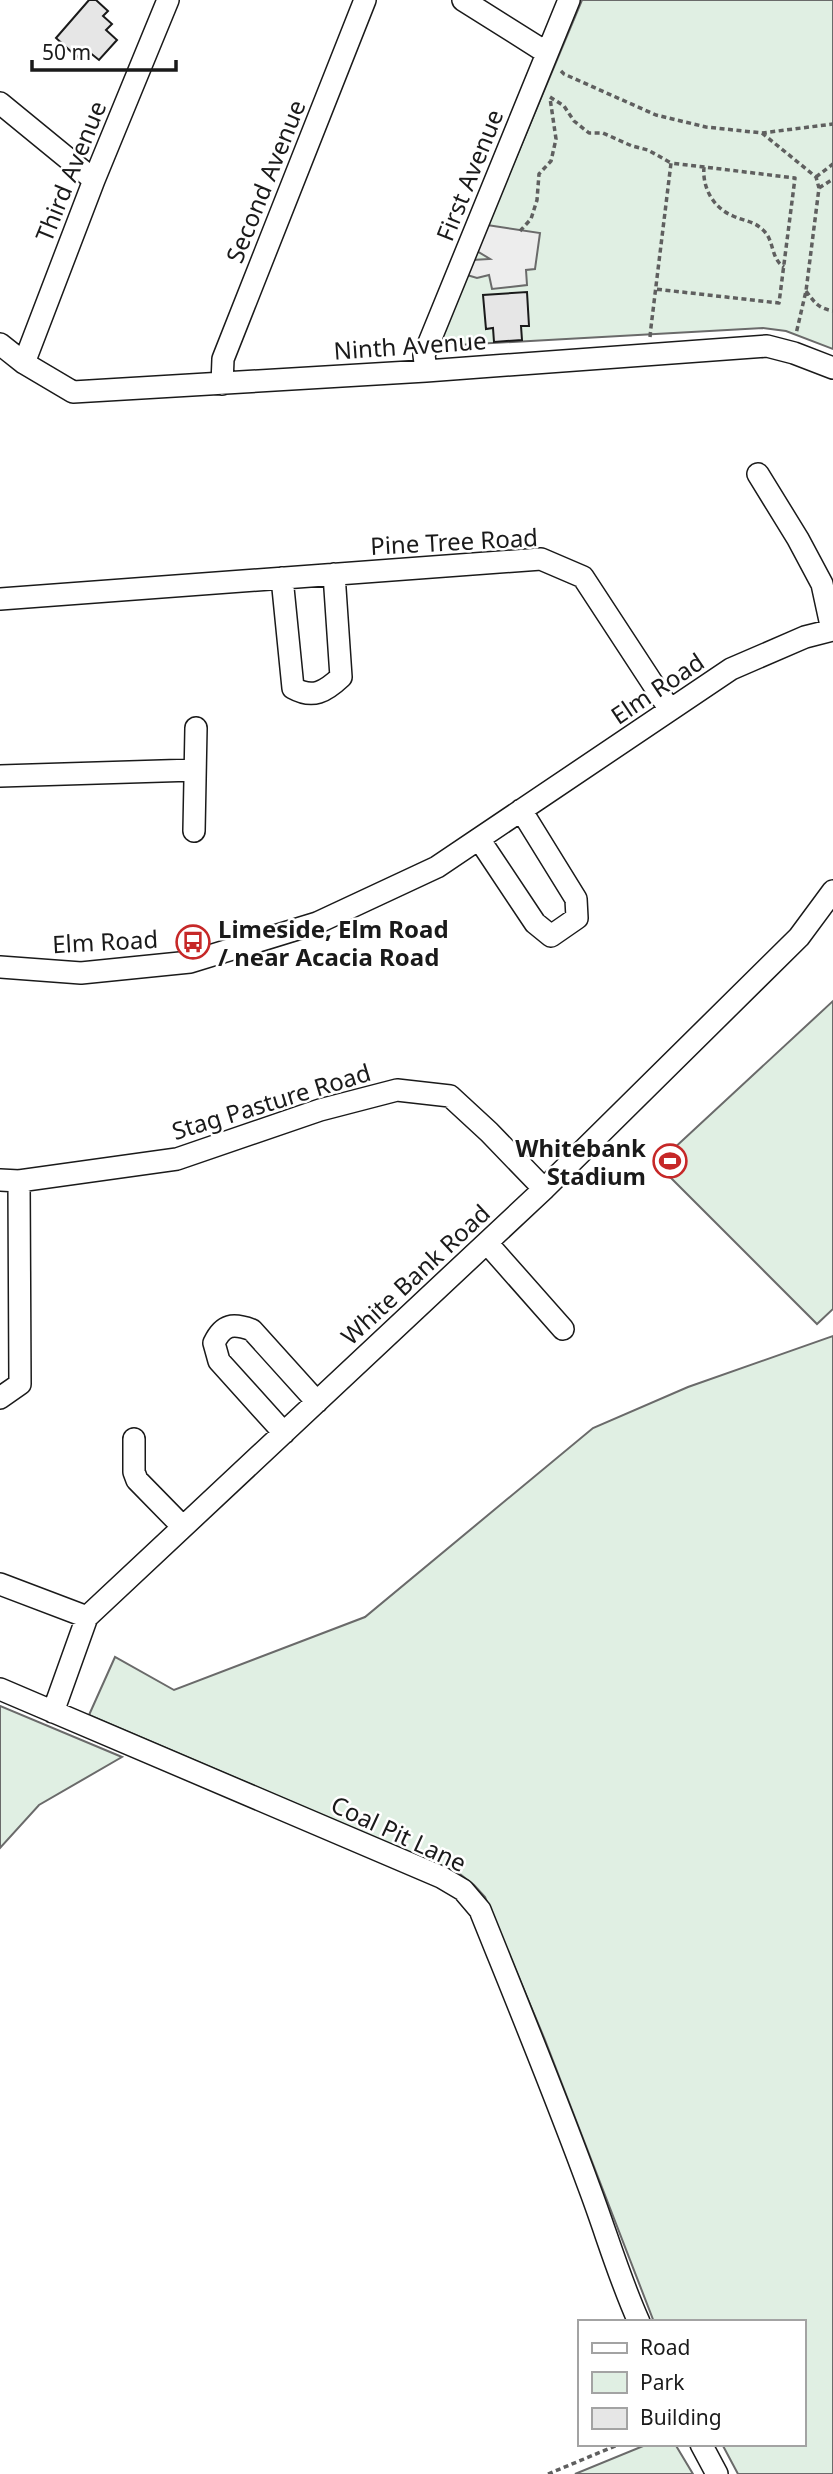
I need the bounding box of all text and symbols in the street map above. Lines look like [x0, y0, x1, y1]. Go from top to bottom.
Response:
scale bar [32, 28, 175, 72]
text: 50 m [42, 38, 91, 66]
street label: Second Avenue [217, 95, 313, 267]
street label: Third Avenue [27, 96, 113, 246]
street label: First Avenue [428, 104, 510, 246]
street label: Ninth Avenue [332, 323, 488, 367]
street label: Pine Tree Road [369, 520, 539, 562]
street label: Elm Road [604, 645, 710, 731]
place label: Limeside, Elm Road / near Acacia Road [218, 912, 449, 973]
street label: Elm Road [51, 922, 159, 960]
bus stop icon: Limeside, Elm Road / near Acacia Road [174, 923, 212, 961]
street label: Stag Pasture Road [168, 1055, 374, 1147]
place label: Whitebank Stadium [515, 1131, 646, 1192]
sports icon: Whitebank Stadium [651, 1142, 689, 1180]
street label: White Bank Road [333, 1196, 497, 1352]
street label: Coal Pit Lane [326, 1787, 472, 1879]
legend [578, 2320, 805, 2446]
text: Road [640, 2333, 690, 2361]
text: Park [640, 2368, 685, 2396]
text: Building [640, 2403, 722, 2431]

